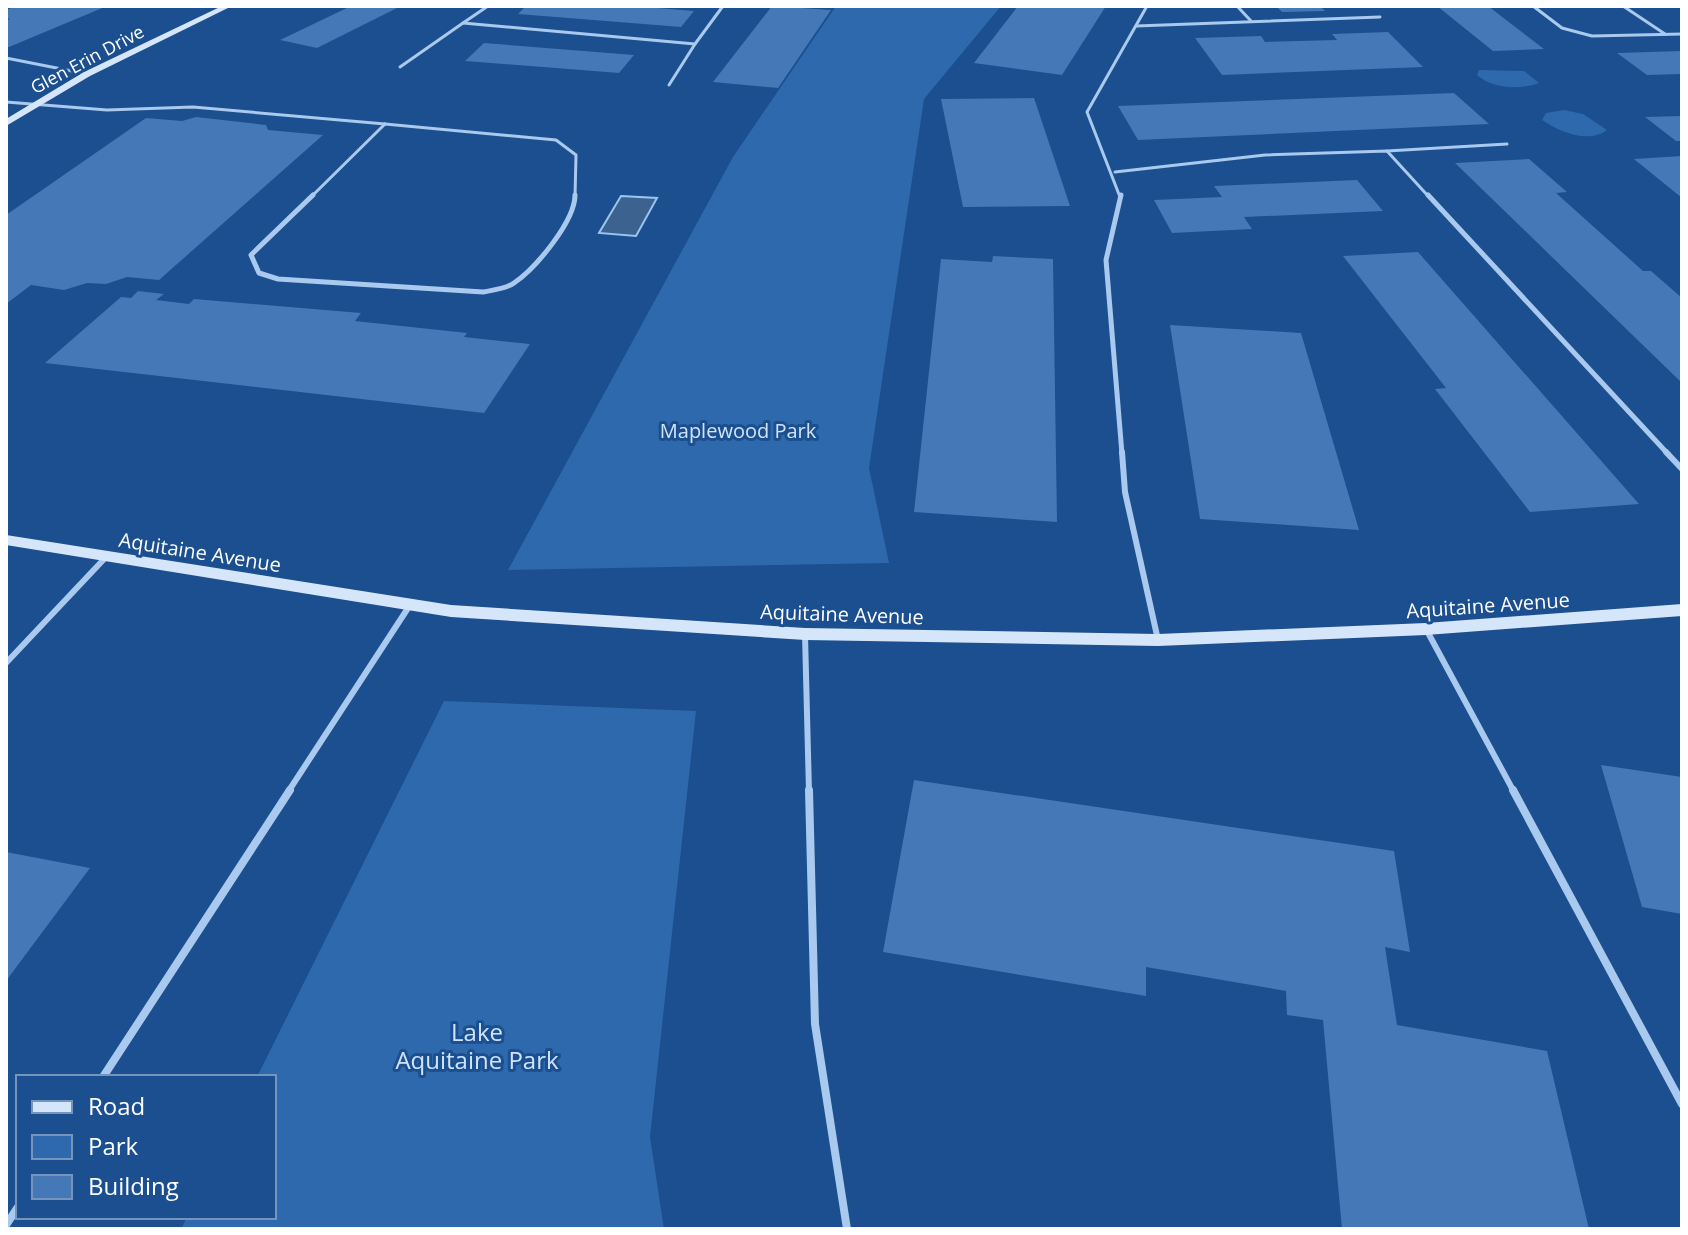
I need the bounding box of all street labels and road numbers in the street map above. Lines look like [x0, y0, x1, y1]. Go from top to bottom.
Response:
street label: Glen Erin Drive [26, 19, 148, 99]
street label: Aquitaine Avenue [117, 526, 283, 578]
street label: Aquitaine Avenue [1405, 586, 1571, 624]
street label: Aquitaine Avenue [760, 598, 924, 630]

